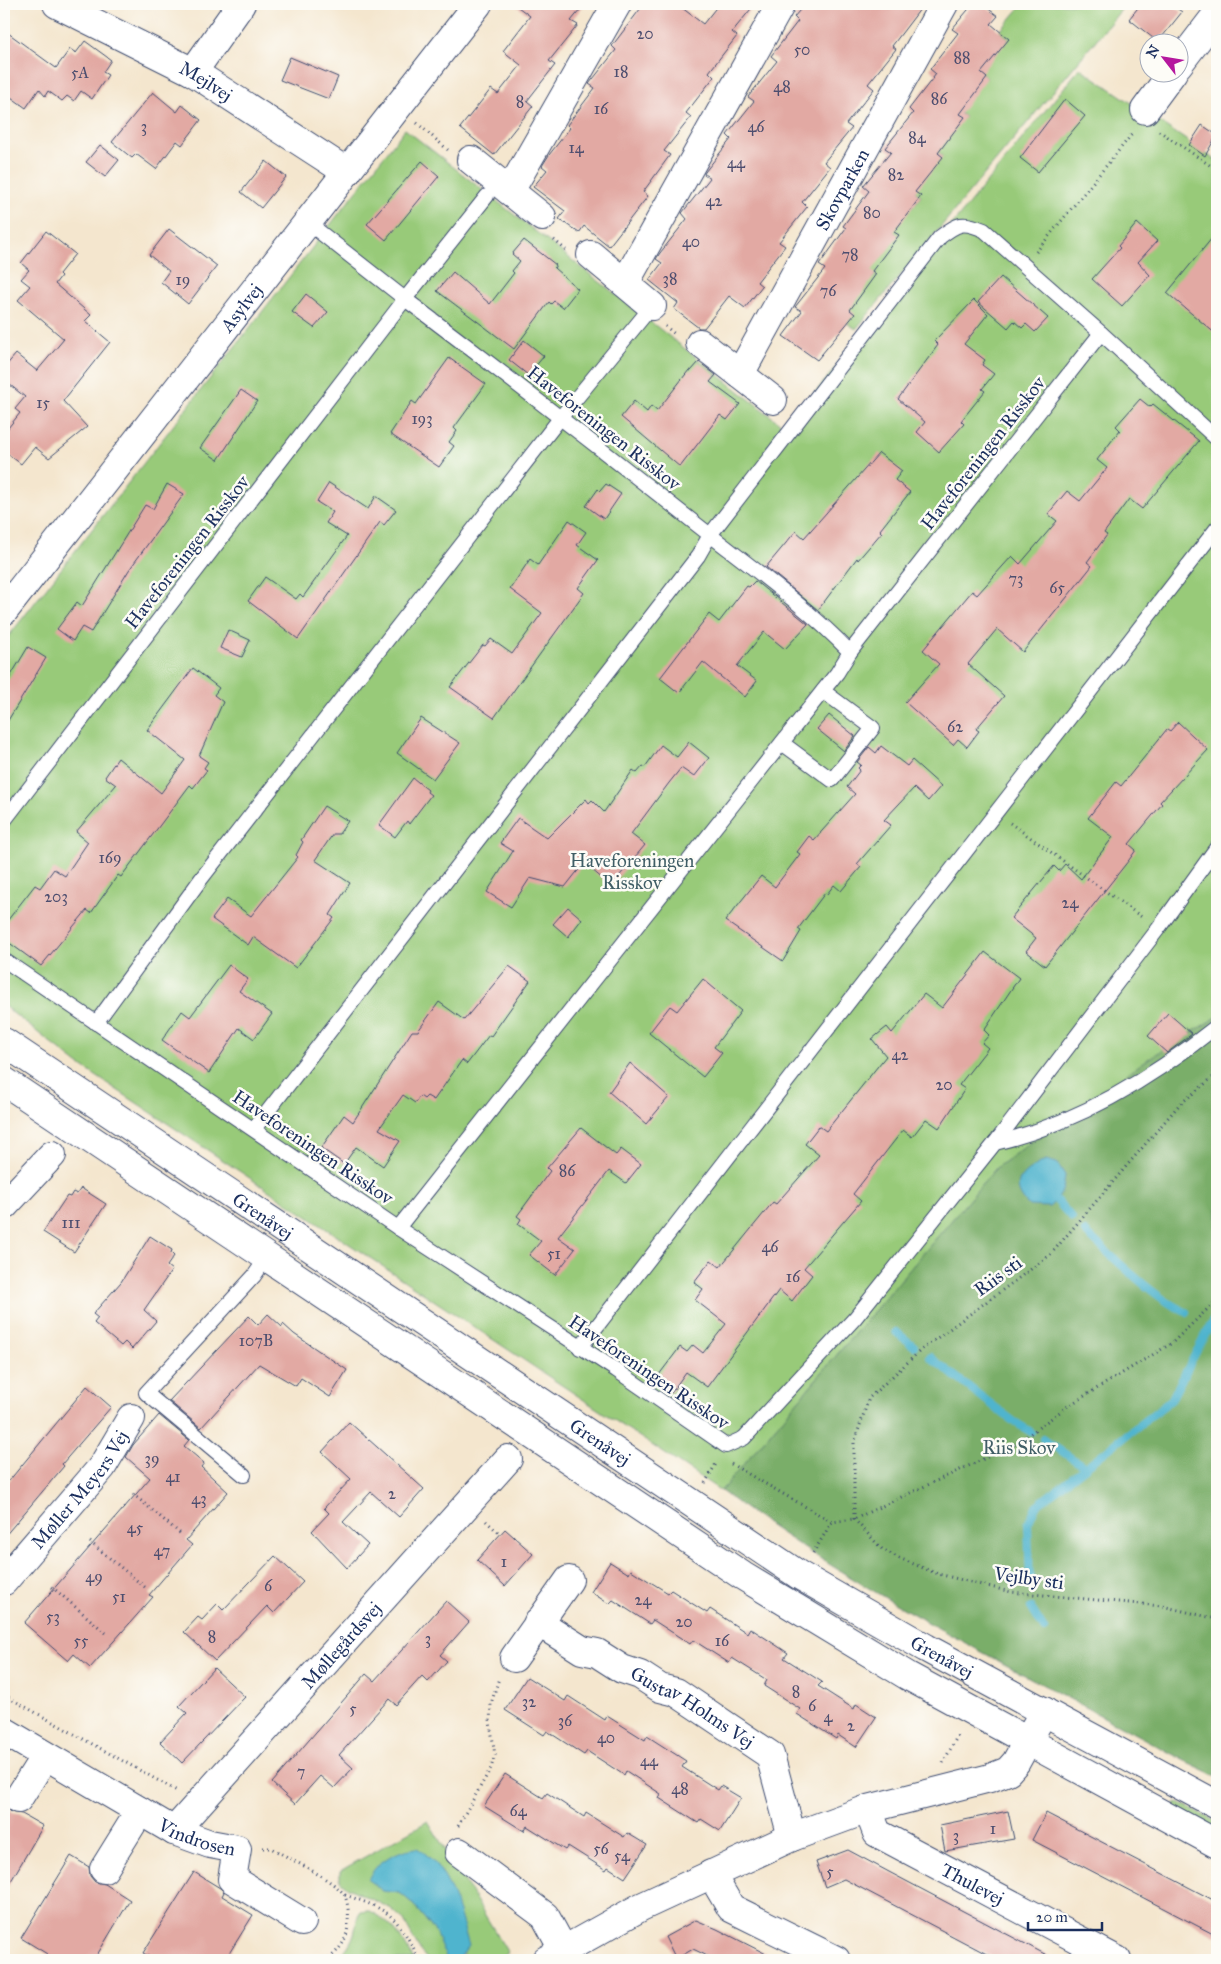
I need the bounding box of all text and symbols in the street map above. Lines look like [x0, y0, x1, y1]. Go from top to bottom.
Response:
house number: 20 [636, 24, 654, 43]
north arrow [1138, 32, 1188, 82]
house number: 50 [794, 40, 810, 59]
text: N [1143, 42, 1164, 61]
house number: 88 [953, 48, 971, 67]
street label: Mejlvej [176, 56, 237, 106]
house number: 18 [614, 62, 628, 81]
house number: 5A [71, 63, 89, 82]
house number: 48 [773, 77, 791, 96]
house number: 86 [931, 89, 948, 108]
house number: 8 [516, 92, 524, 111]
house number: 16 [594, 99, 609, 118]
house number: 3 [141, 117, 147, 136]
house number: 46 [747, 117, 765, 136]
house number: 84 [908, 128, 927, 147]
house number: 14 [568, 138, 585, 157]
street label: Skovparken [810, 144, 874, 234]
house number: 44 [727, 153, 746, 172]
house number: 82 [888, 165, 904, 184]
house number: 42 [706, 191, 723, 210]
house number: 80 [863, 203, 881, 222]
house number: 40 [682, 232, 700, 251]
house number: 78 [841, 245, 859, 264]
house number: 38 [663, 269, 677, 288]
house number: 19 [176, 270, 190, 289]
street label: Asylvej [214, 279, 267, 337]
house number: 76 [820, 281, 837, 300]
street label: Haveforeningen Risskov [522, 361, 686, 496]
street label: Haveforeningen Risskov [916, 371, 1051, 535]
house number: 15 [36, 393, 50, 412]
house number: 193 [411, 409, 433, 428]
street label: Haveforeningen Risskov [120, 470, 255, 634]
house number: 73 [1009, 569, 1023, 588]
house number: 65 [1049, 578, 1065, 597]
house number: 62 [947, 717, 963, 736]
house number: 169 [98, 848, 122, 867]
park label: Haveforeningen Risskov [570, 849, 694, 894]
house number: 203 [44, 887, 68, 906]
house number: 24 [1062, 893, 1079, 912]
house number: 42 [892, 1045, 909, 1064]
house number: 20 [935, 1075, 953, 1094]
street label: Haveforeningen Risskov [228, 1085, 398, 1211]
house number: 86 [559, 1161, 576, 1180]
street label: Grenåvej [228, 1187, 298, 1244]
house number: 111 [62, 1213, 80, 1232]
house number: 46 [761, 1237, 779, 1256]
house number: 51 [547, 1244, 561, 1263]
street label: Riis sti [970, 1251, 1026, 1301]
house number: 16 [786, 1267, 801, 1286]
street label: Haveforeningen Risskov [564, 1310, 734, 1436]
house number: 107B [239, 1331, 273, 1350]
street label: Grenåvej [566, 1413, 635, 1470]
street label: Møller Meyers Vej [26, 1426, 133, 1553]
park label: Riis Skov [982, 1436, 1056, 1459]
house number: 39 [145, 1449, 160, 1468]
house number: 41 [165, 1467, 181, 1486]
house number: 2 [388, 1484, 396, 1503]
house number: 43 [191, 1489, 207, 1508]
house number: 45 [127, 1518, 144, 1537]
house number: 47 [154, 1541, 170, 1560]
house number: 1 [501, 1552, 507, 1571]
street label: Vejlby sti [992, 1562, 1065, 1594]
house number: 49 [85, 1567, 103, 1586]
house number: 6 [264, 1576, 273, 1595]
house number: 51 [112, 1587, 126, 1606]
house number: 24 [635, 1590, 652, 1609]
street label: Møllegårdsvej [296, 1597, 386, 1693]
house number: 53 [46, 1607, 60, 1626]
house number: 20 [675, 1612, 693, 1631]
house number: 8 [208, 1627, 216, 1646]
house number: 3 [425, 1629, 431, 1648]
street label: Grenåvej [907, 1630, 978, 1683]
house number: 55 [74, 1631, 89, 1650]
house number: 16 [715, 1631, 730, 1650]
street label: Gustav Holms Vej [628, 1661, 759, 1753]
house number: 8 [792, 1682, 800, 1701]
house number: 32 [522, 1692, 536, 1711]
house number: 6 [808, 1696, 817, 1715]
house number: 5 [349, 1699, 357, 1718]
house number: 4 [824, 1707, 834, 1726]
house number: 36 [558, 1711, 573, 1730]
house number: 2 [847, 1716, 855, 1735]
house number: 40 [597, 1728, 615, 1747]
house number: 44 [640, 1751, 659, 1770]
house number: 7 [297, 1762, 305, 1781]
house number: 48 [671, 1779, 689, 1798]
house number: 64 [509, 1801, 528, 1820]
street label: Vindrosen [153, 1812, 237, 1860]
house number: 1 [990, 1819, 996, 1838]
house number: 3 [953, 1826, 959, 1845]
house number: 56 [593, 1839, 610, 1858]
house number: 54 [614, 1846, 631, 1865]
street label: Thulevej [937, 1858, 1008, 1910]
house number: 5 [826, 1862, 834, 1881]
scale bar [1028, 1899, 1102, 1931]
text: 20 m [1036, 1908, 1068, 1926]

